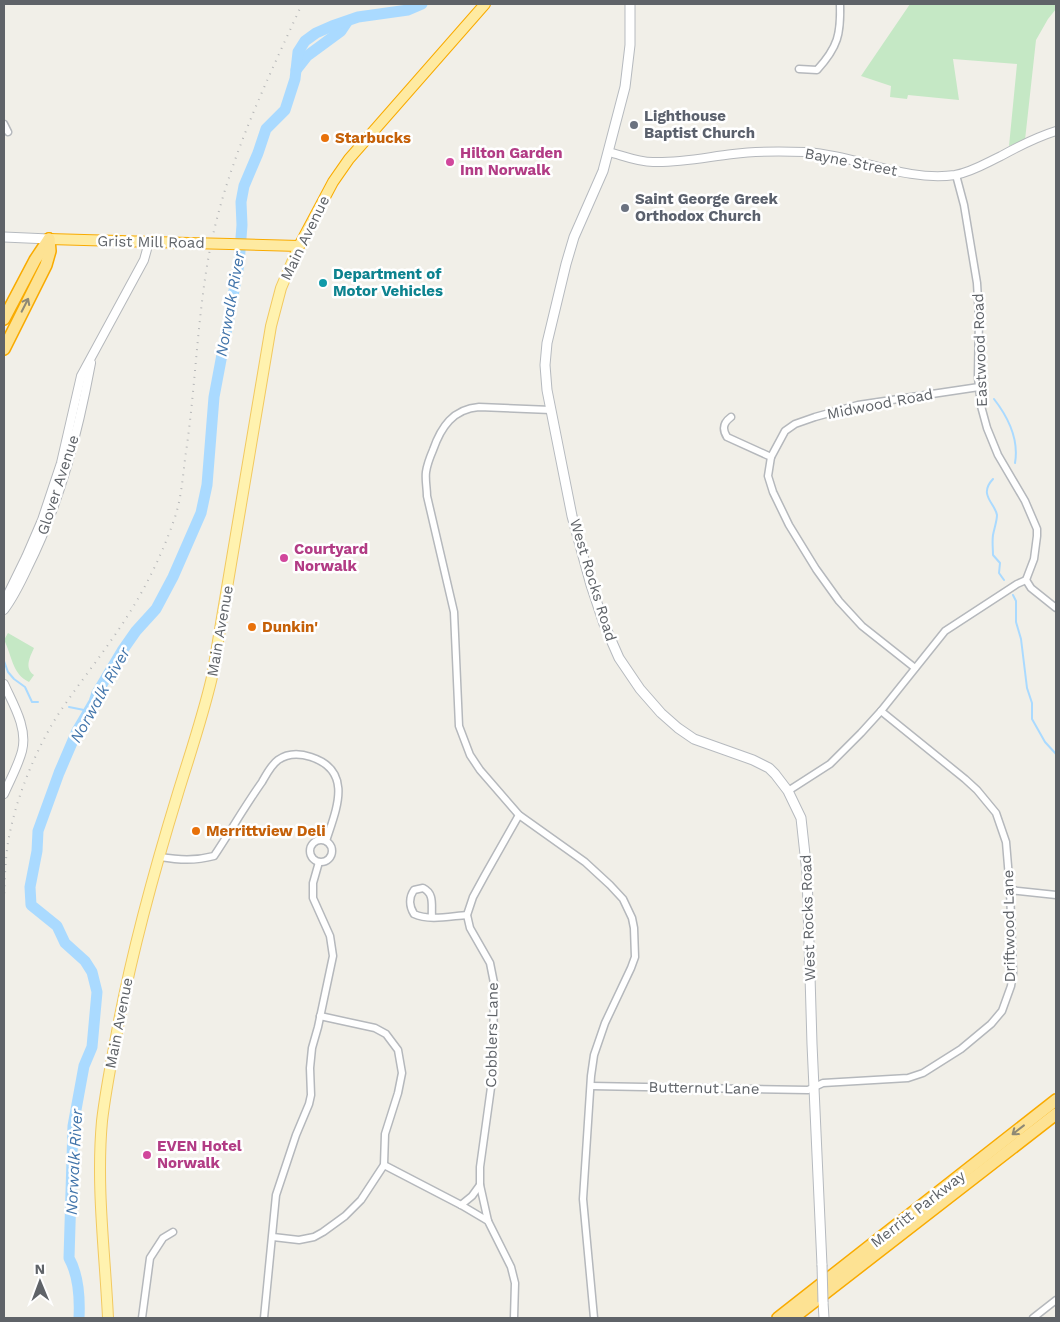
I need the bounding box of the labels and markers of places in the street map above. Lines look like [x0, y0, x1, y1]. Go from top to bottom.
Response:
place label: Lighthouse Baptist Church [644, 107, 755, 142]
marker: Lighthouse Baptist Church [628, 119, 640, 131]
place label: Starbucks [335, 129, 411, 147]
marker: Starbucks [319, 132, 331, 144]
place label: Hilton Garden Inn Norwalk [460, 144, 563, 179]
marker: Hilton Garden Inn Norwalk [444, 156, 456, 168]
place label: Saint George Greek Orthodox Church [635, 190, 779, 225]
marker: Saint George Greek Orthodox Church [619, 202, 631, 214]
place label: Department of Motor Vehicles [333, 265, 443, 300]
marker: Department of Motor Vehicles [317, 277, 329, 289]
place label: Courtyard Norwalk [294, 540, 368, 575]
marker: Courtyard Norwalk [278, 552, 290, 564]
place label: Dunkin' [262, 618, 318, 636]
marker: Dunkin' [246, 621, 258, 633]
place label: Merrittview Deli [206, 822, 326, 840]
marker: Merrittview Deli [190, 825, 202, 837]
place label: EVEN Hotel Norwalk [157, 1137, 242, 1172]
marker: EVEN Hotel Norwalk [141, 1149, 153, 1161]

